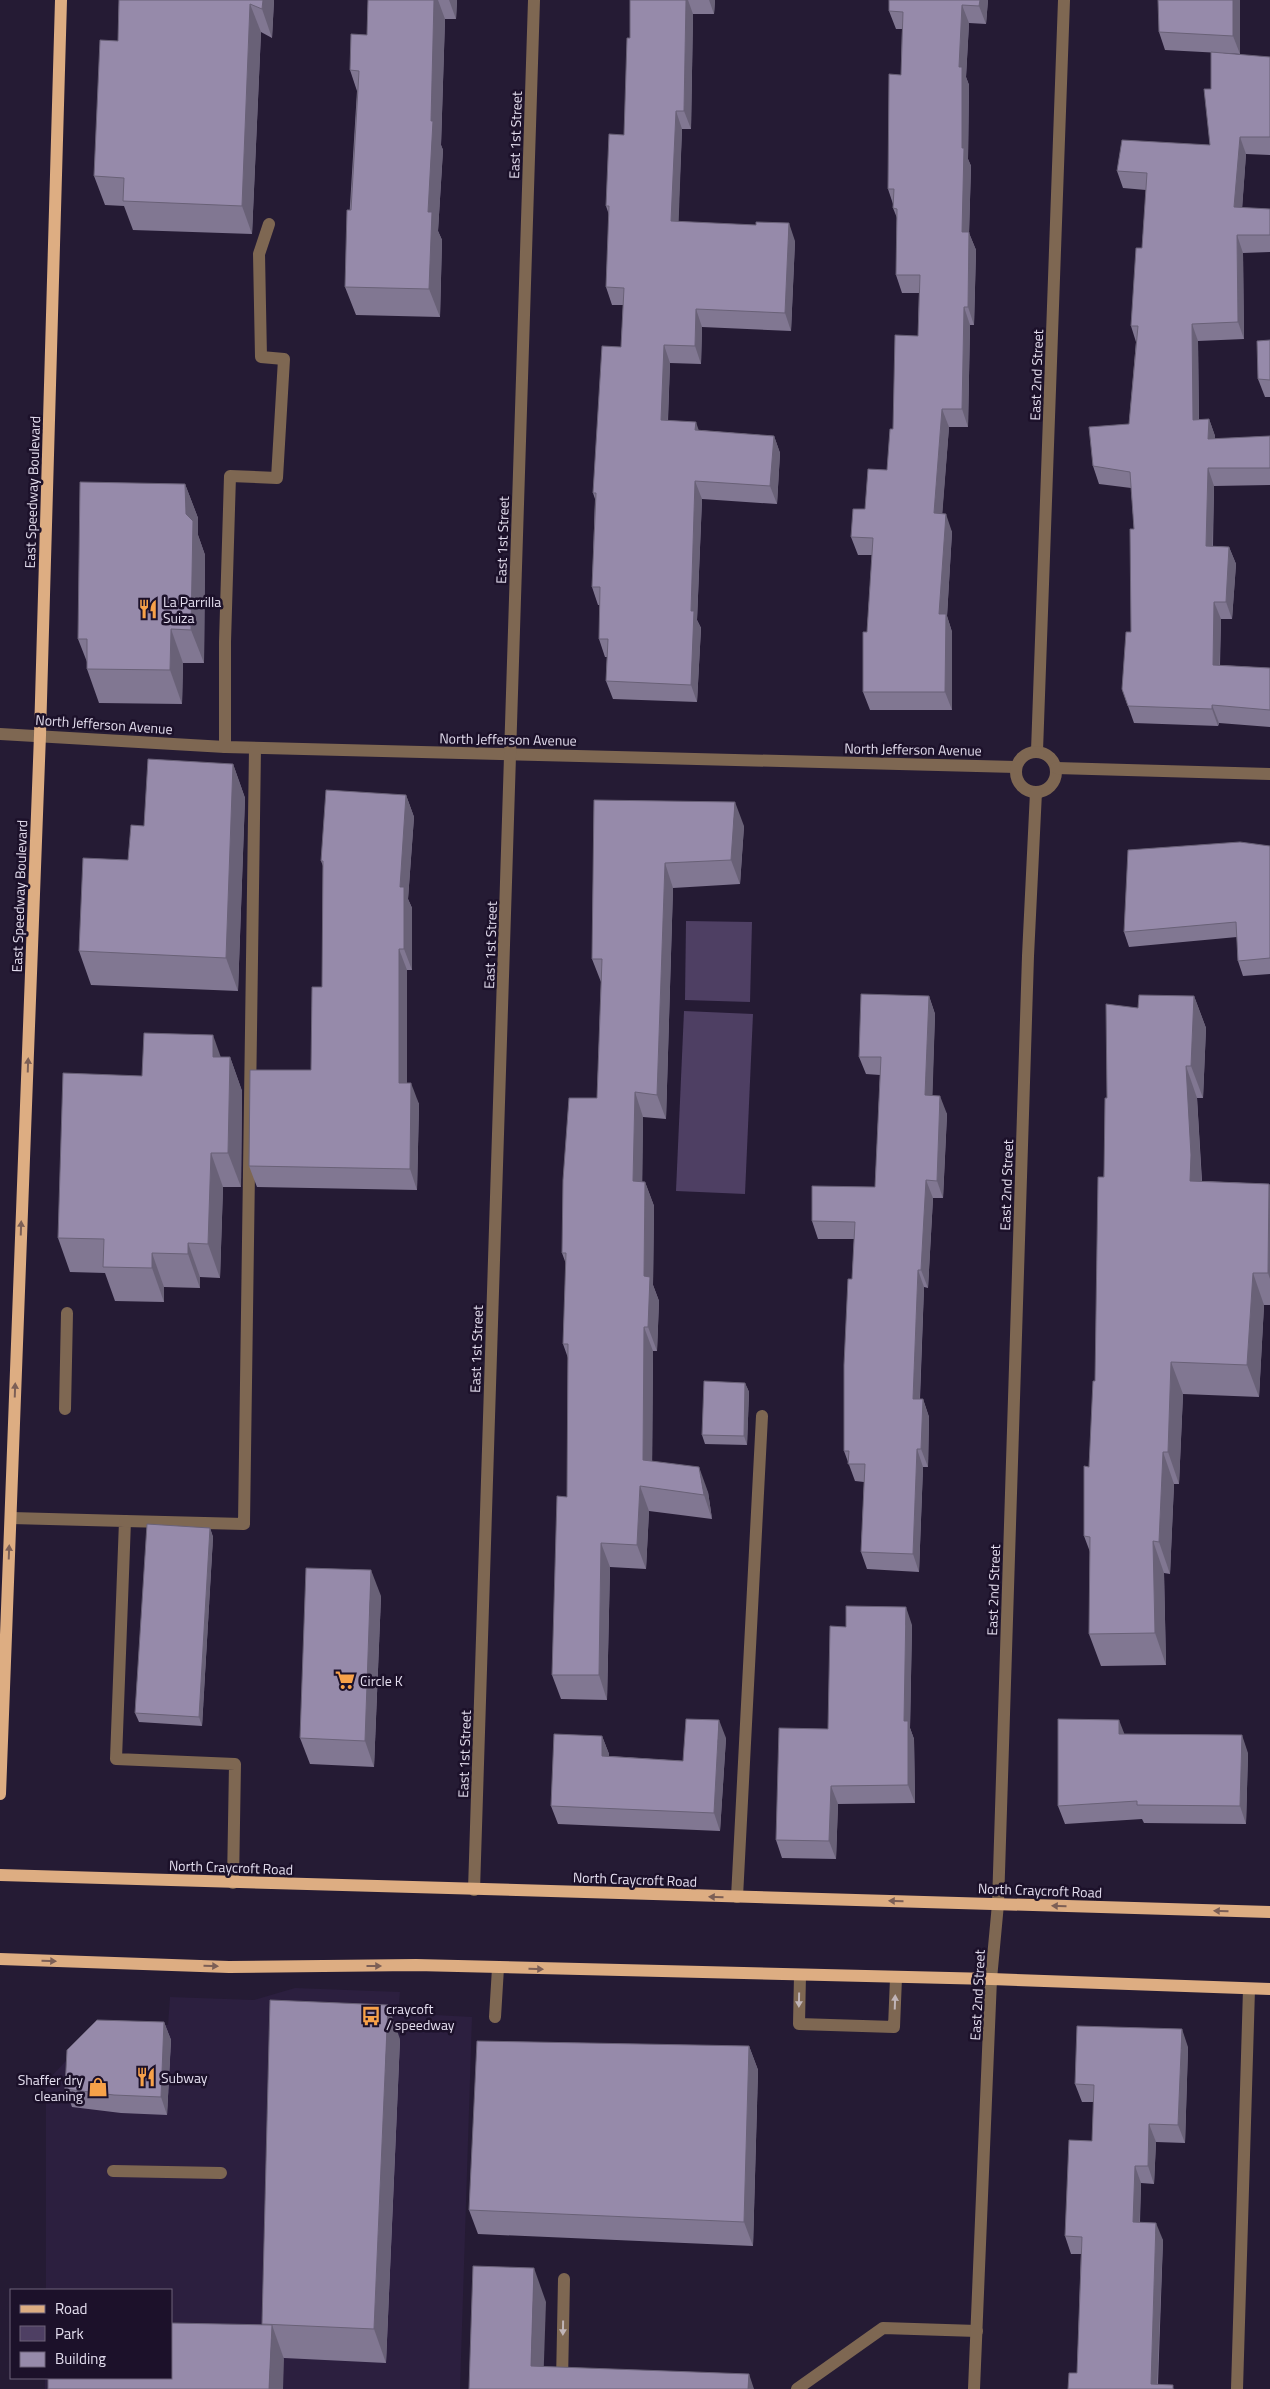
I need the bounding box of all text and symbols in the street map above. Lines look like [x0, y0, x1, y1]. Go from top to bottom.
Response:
street label: East 1st Street [503, 91, 527, 179]
street label: East 2nd Street [1024, 329, 1048, 421]
street label: East Speedway Boulevard [19, 415, 45, 569]
street label: East 1st Street [490, 496, 514, 584]
place label: La Parrilla Suiza [163, 591, 221, 628]
restaurant icon: La Parrilla Suiza [137, 598, 159, 620]
street label: North Jefferson Avenue [35, 709, 173, 739]
street label: North Jefferson Avenue [439, 727, 577, 751]
street label: North Jefferson Avenue [844, 737, 982, 761]
street label: East Speedway Boulevard [6, 819, 32, 973]
street label: East 1st Street [478, 901, 502, 989]
one-way arrow [24, 1057, 32, 1073]
street label: East 2nd Street [994, 1139, 1018, 1231]
one-way arrow [18, 1219, 26, 1235]
street label: East 1st Street [464, 1305, 488, 1393]
one-way arrow [11, 1382, 19, 1398]
one-way arrow [6, 1544, 14, 1560]
street label: East 2nd Street [981, 1544, 1005, 1636]
supermarket icon: Circle K [334, 1669, 356, 1691]
place label: Circle K [360, 1670, 403, 1691]
street label: East 1st Street [452, 1710, 476, 1798]
street label: North Craycroft Road [169, 1854, 293, 1880]
street label: North Craycroft Road [573, 1866, 697, 1892]
street label: North Craycroft Road [978, 1877, 1102, 1903]
one-way arrow [708, 1892, 724, 1900]
one-way arrow [888, 1897, 904, 1905]
one-way arrow [1051, 1901, 1067, 1909]
one-way arrow [1213, 1906, 1229, 1914]
street label: East 2nd Street [964, 1949, 990, 2041]
one-way arrow [41, 1957, 57, 1965]
one-way arrow [366, 1962, 382, 1970]
one-way arrow [203, 1963, 219, 1971]
one-way arrow [528, 1965, 544, 1973]
one-way arrow [795, 1992, 803, 2008]
one-way arrow [891, 1994, 899, 2010]
place label: craycoft / speedway [386, 1998, 455, 2035]
bus stop icon: craycoft / speedway [360, 2005, 382, 2027]
restaurant icon: Subway [135, 2066, 157, 2088]
place label: Subway [161, 2067, 208, 2088]
place label: Shaffer dry cleaning [18, 2069, 83, 2106]
shop icon: Shaffer dry cleaning [87, 2076, 109, 2098]
legend [10, 2289, 172, 2379]
text: Road [55, 2297, 87, 2320]
one-way arrow [559, 2320, 567, 2336]
text: Park [55, 2322, 84, 2345]
text: Building [55, 2347, 106, 2370]

